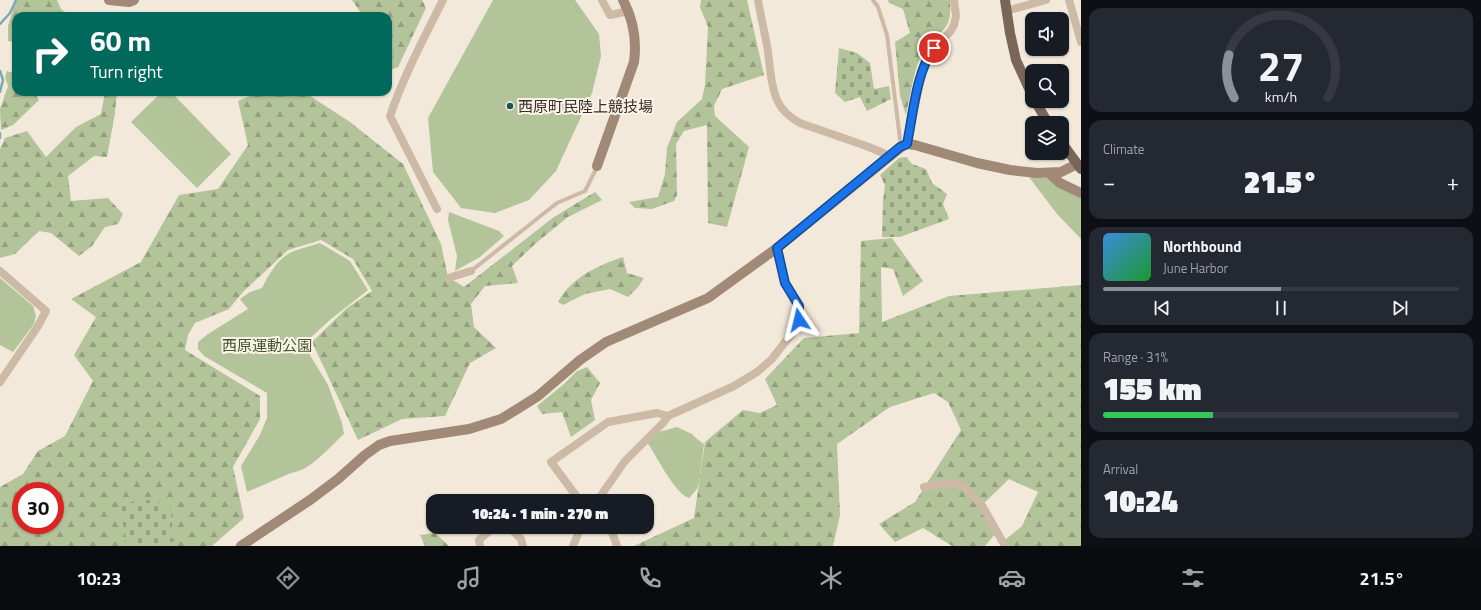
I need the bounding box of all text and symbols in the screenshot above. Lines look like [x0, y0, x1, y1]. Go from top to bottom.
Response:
map controls [1025, 12, 1069, 160]
button: sound [1025, 12, 1069, 56]
text: 60 m [90, 19, 151, 62]
icon: right [24, 28, 76, 80]
pin [917, 31, 951, 65]
text: 27 [1258, 34, 1304, 97]
icon: arrive [923, 37, 945, 59]
text: Turn right [90, 58, 163, 85]
button: search [1025, 64, 1069, 108]
text: km/h [1265, 86, 1297, 108]
place label: 西原町民陸上競技場 [518, 95, 653, 118]
marker: 西原町民陸上競技場 [505, 101, 515, 111]
button: layers [1025, 116, 1069, 160]
text: Climate [1103, 139, 1144, 159]
text: 21.5° [1244, 159, 1318, 205]
text: − [1103, 165, 1115, 199]
text: + [1447, 165, 1459, 199]
text: Northbound [1163, 235, 1242, 258]
text: June Harbor [1163, 258, 1228, 278]
icon: previous [1151, 297, 1173, 319]
icon: pause [1270, 297, 1292, 319]
icon: next [1389, 297, 1411, 319]
position arrow [778, 299, 820, 341]
park label: 西原運動公園 [222, 334, 312, 357]
text: Range · 31% [1103, 347, 1168, 367]
text: 155 km [1103, 366, 1201, 412]
text: Arrival [1103, 459, 1138, 479]
text: 10:24 [1103, 478, 1178, 524]
speed limit sign: 30 [12, 482, 64, 534]
text: 10:24 · 1 min · 270 m [472, 502, 608, 525]
icon: directions [274, 564, 302, 592]
icon: music [455, 564, 483, 592]
icon: phone [636, 564, 664, 592]
icon: climate [817, 564, 845, 592]
icon: car [998, 564, 1026, 592]
icon: filters [1179, 564, 1207, 592]
text: 10:23 [76, 565, 121, 592]
text: 21.5° [1360, 565, 1405, 592]

